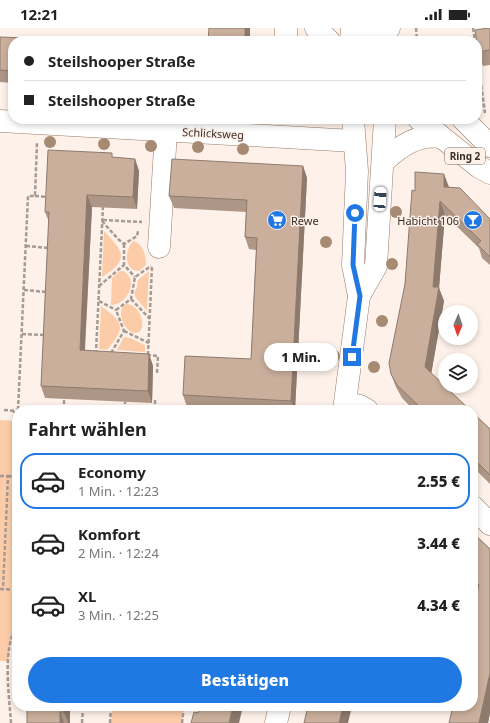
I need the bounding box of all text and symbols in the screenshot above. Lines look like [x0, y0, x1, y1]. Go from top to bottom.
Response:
text: 12:21 [20, 4, 59, 24]
text: Steilshooper Straße [48, 51, 195, 71]
text: Steilshooper Straße [48, 90, 195, 110]
street label: Schlicksweg [182, 124, 244, 142]
road number: Ring 2 [445, 148, 485, 164]
car [373, 187, 387, 211]
route start [346, 204, 364, 222]
supermarket icon: Rewe [266, 209, 288, 231]
bar icon: Habicht 106 [462, 209, 484, 231]
place label: Rewe [291, 213, 319, 228]
place label: Habicht 106 [397, 213, 459, 228]
north arrow [438, 305, 478, 345]
map controls [438, 305, 478, 393]
callout: 1 Min. [264, 343, 338, 371]
text: 1 Min. [281, 348, 321, 366]
route end [343, 348, 361, 366]
button: layers [438, 353, 478, 393]
text: Fahrt wählen [28, 417, 147, 441]
text: Economy [78, 462, 146, 482]
icon: car [30, 463, 66, 499]
text: 2.55 € [417, 471, 460, 491]
text: 1 Min. · 12:23 [78, 482, 159, 500]
text: Komfort [78, 524, 140, 544]
icon: car [30, 525, 66, 561]
text: 3.44 € [417, 533, 460, 553]
text: 2 Min. · 12:24 [78, 544, 159, 562]
text: XL [78, 586, 96, 606]
icon: car [30, 587, 66, 623]
text: 4.34 € [417, 595, 460, 615]
text: 3 Min. · 12:25 [78, 606, 159, 624]
button: Bestätigen [28, 657, 462, 703]

